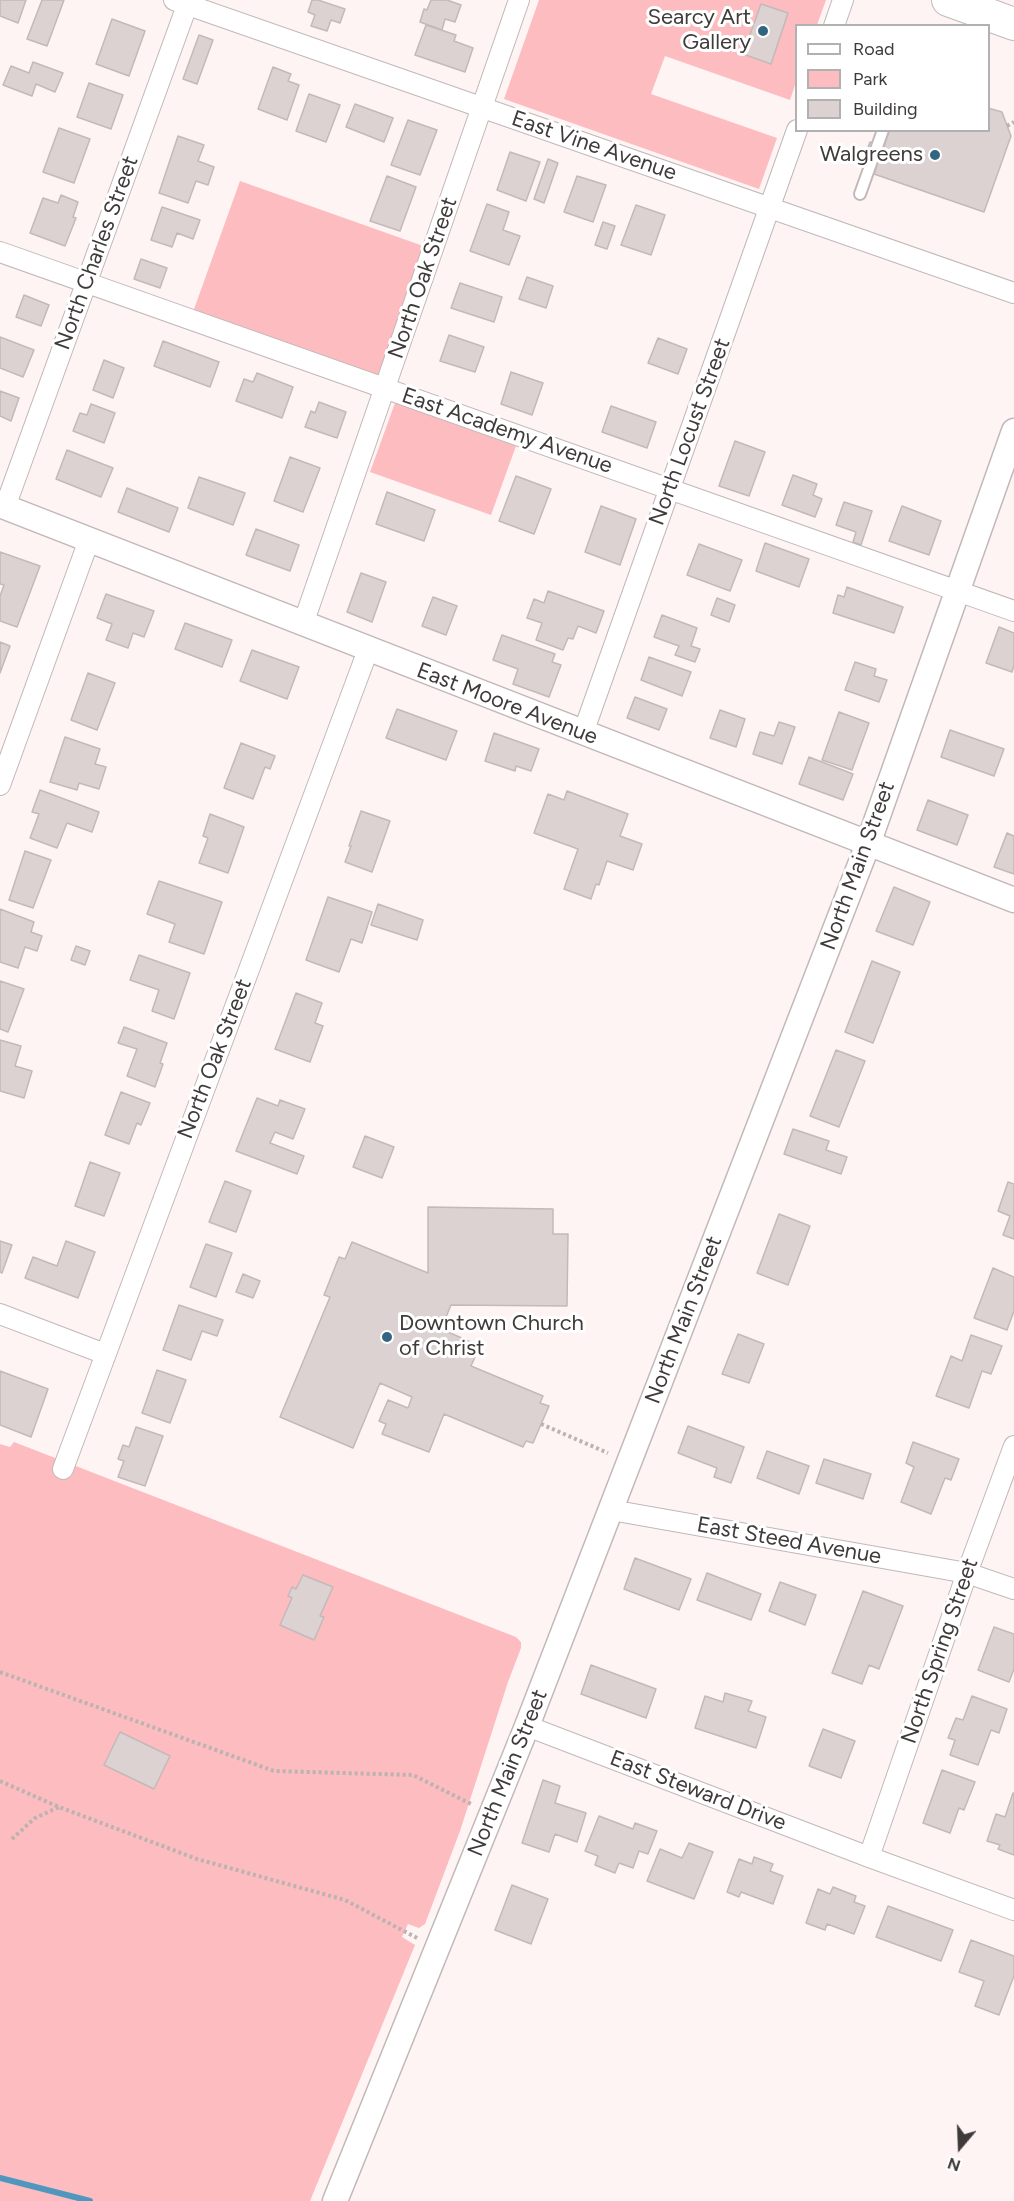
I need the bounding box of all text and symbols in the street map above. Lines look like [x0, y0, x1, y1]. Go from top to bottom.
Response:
place label: Searcy Art Gallery [648, 5, 751, 56]
marker: Searcy Art Gallery [756, 24, 770, 38]
legend [795, 24, 990, 132]
text: Road [853, 38, 894, 60]
text: Park [853, 68, 887, 90]
text: Building [853, 98, 918, 120]
street label: East Vine Avenue [508, 105, 680, 187]
place label: Walgreens [820, 142, 923, 168]
marker: Walgreens [928, 148, 942, 162]
street label: North Charles Street [50, 153, 144, 353]
street label: North Oak Street [383, 194, 463, 362]
street label: North Locust Street [644, 335, 736, 529]
street label: East Academy Avenue [398, 383, 616, 479]
street label: East Moore Avenue [413, 657, 601, 751]
street label: North Main Street [815, 778, 901, 954]
street label: North Oak Street [172, 975, 258, 1143]
street label: North Main Street [640, 1232, 728, 1408]
place label: Downtown Church of Christ [399, 1311, 584, 1362]
marker: Downtown Church of Christ [380, 1330, 394, 1344]
street label: East Steed Avenue [695, 1512, 883, 1570]
street label: North Spring Street [896, 1555, 984, 1747]
street label: North Main Street [463, 1686, 553, 1860]
street label: East Steward Drive [606, 1745, 790, 1837]
north arrow [930, 2117, 990, 2177]
text: N [945, 2153, 963, 2175]

